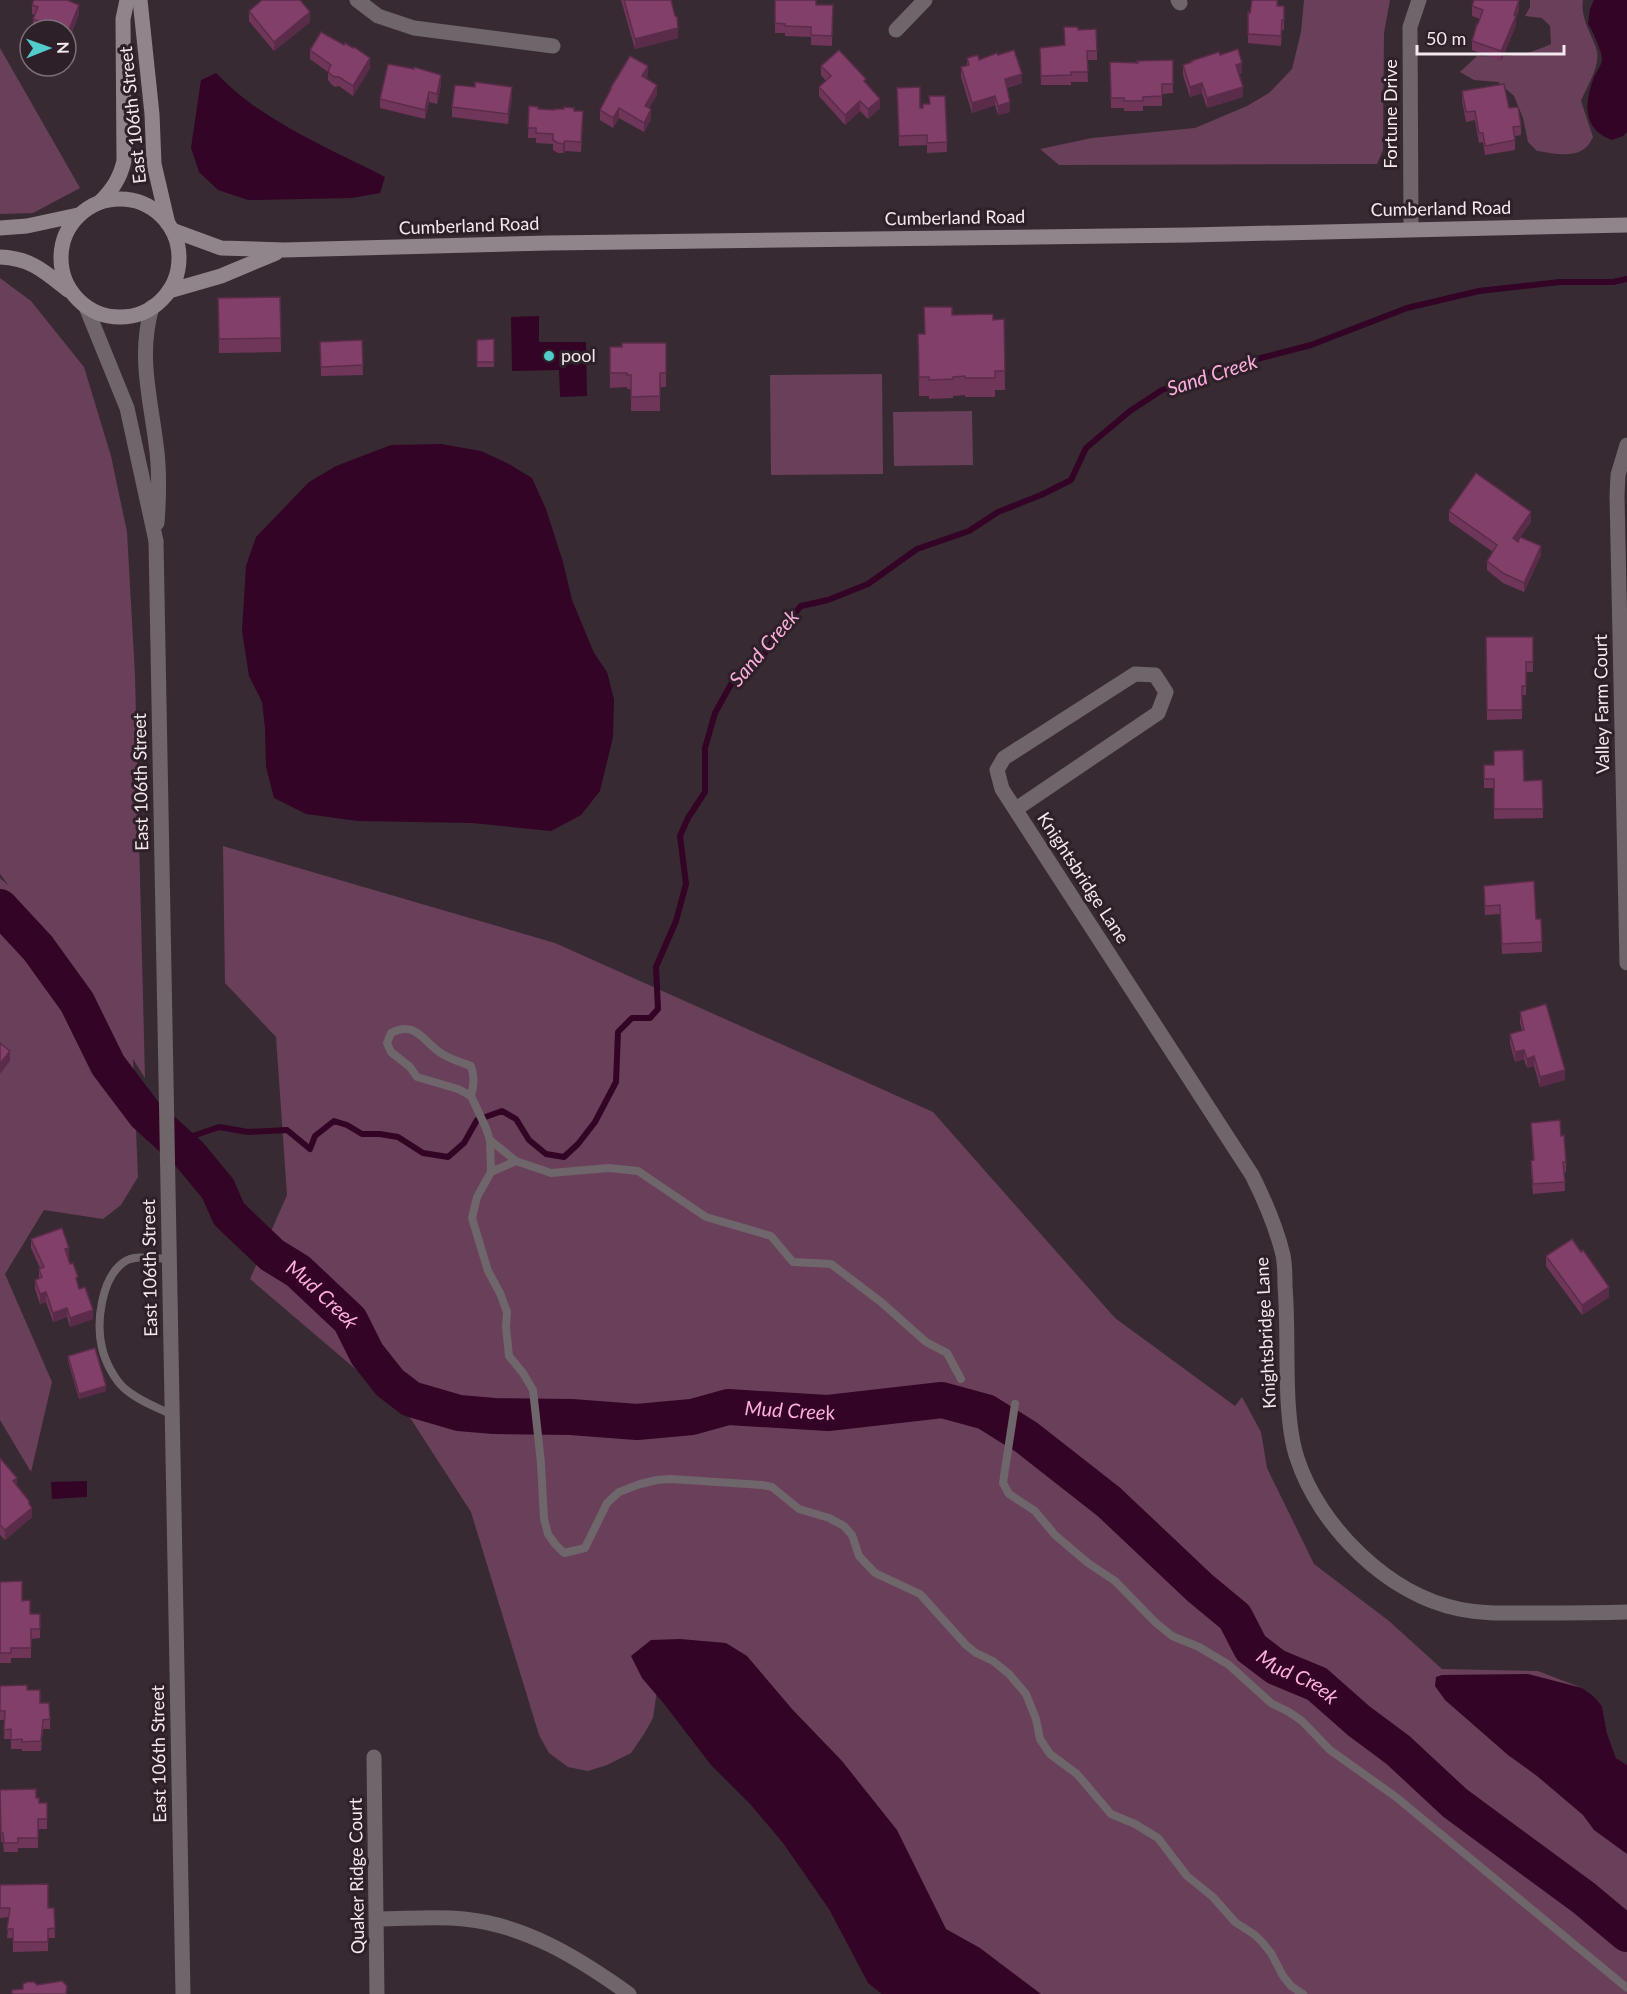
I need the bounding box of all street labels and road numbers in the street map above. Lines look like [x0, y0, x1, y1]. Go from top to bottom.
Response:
street label: East 106th Street [114, 45, 150, 185]
street label: Fortune Drive [1379, 59, 1401, 169]
street label: Cumberland Road [1370, 196, 1512, 220]
street label: Cumberland Road [884, 205, 1026, 229]
street label: Cumberland Road [398, 212, 540, 238]
street label: Valley Farm Court [1589, 633, 1613, 774]
street label: East 106th Street [128, 712, 152, 851]
street label: Knightsbridge Lane [1033, 808, 1134, 947]
street label: East 106th Street [137, 1198, 161, 1337]
street label: Knightsbridge Lane [1250, 1257, 1280, 1409]
street label: East 106th Street [146, 1684, 170, 1823]
street label: Quaker Ridge Court [344, 1797, 368, 1954]

